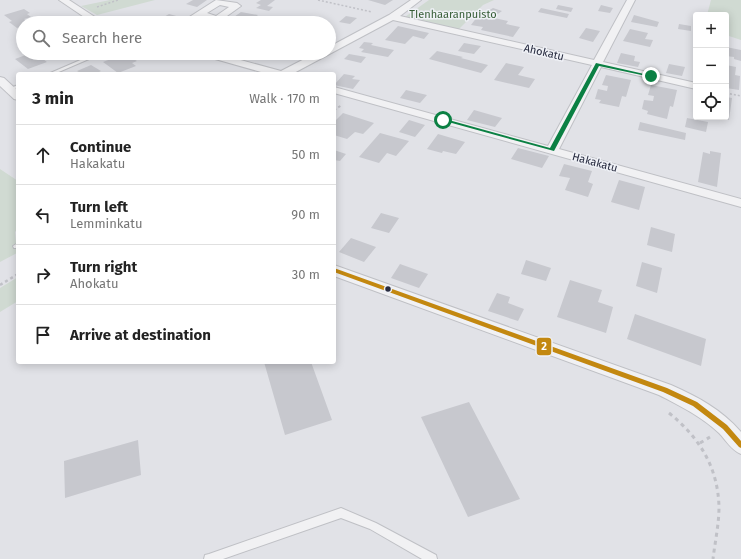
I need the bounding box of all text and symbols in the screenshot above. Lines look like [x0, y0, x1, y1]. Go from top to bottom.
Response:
park label: TIenhaaranpuisto [409, 8, 497, 21]
map controls [693, 12, 729, 120]
button: + [693, 12, 729, 48]
search box [16, 16, 336, 60]
icon: search [30, 27, 52, 49]
text: Search here [62, 29, 142, 47]
street label: Ahokatu [522, 42, 565, 63]
button: − [693, 48, 729, 84]
route end [642, 67, 660, 85]
button: locate [693, 84, 729, 120]
text: 3 min [32, 88, 74, 109]
text: Walk · 170 m [249, 91, 320, 106]
route start [434, 111, 452, 129]
text: Continue [70, 138, 131, 156]
icon: ahead [32, 144, 54, 166]
text: 50 m [292, 147, 320, 162]
street label: Hakakatu [571, 150, 619, 175]
text: Hakakatu [70, 156, 125, 171]
text: Turn left [70, 198, 128, 216]
icon: left [32, 204, 54, 226]
text: 90 m [291, 207, 320, 222]
text: Lemminkatu [70, 216, 143, 231]
text: Turn right [70, 258, 137, 276]
icon: right [32, 264, 54, 286]
text: 30 m [292, 267, 320, 282]
text: Ahokatu [70, 276, 118, 291]
unlabelled marker [383, 284, 393, 294]
icon: arrive [32, 324, 54, 346]
text: Arrive at destination [70, 326, 211, 344]
line badge: 2 [536, 337, 552, 356]
text: 2 [541, 340, 547, 353]

